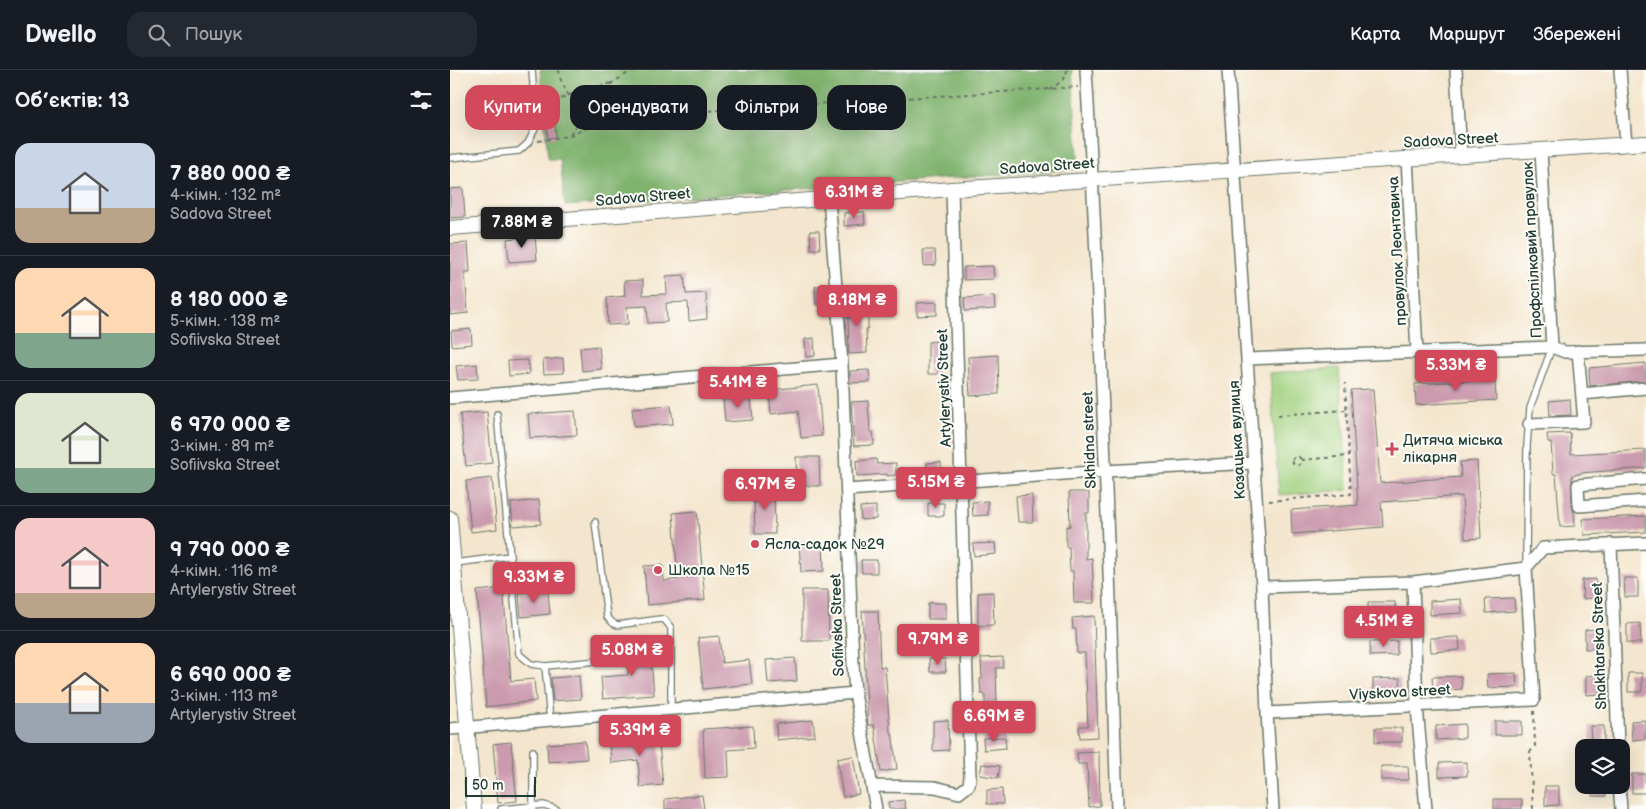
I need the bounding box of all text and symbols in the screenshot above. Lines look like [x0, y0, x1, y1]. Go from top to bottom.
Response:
search box [127, 12, 477, 57]
text: Dwello [25, 20, 97, 49]
icon: search [145, 21, 173, 49]
text: Пошук [185, 23, 242, 46]
text: Карта [1350, 24, 1401, 45]
text: Маршрут [1429, 24, 1505, 45]
text: Збережені [1533, 24, 1621, 45]
chip: Купити [465, 85, 560, 130]
chip: Орендувати [570, 85, 707, 130]
chip: Фільтри [717, 85, 817, 130]
chip: Нове [827, 85, 906, 130]
icon: filters [407, 86, 435, 114]
text: Об’єктів: 13 [15, 88, 130, 113]
street label: Sadova Street [1403, 129, 1499, 152]
street label: Sadova Street [999, 154, 1096, 179]
text: 7 880 000 ₴ [170, 161, 290, 186]
street label: Профспілковий провулок [1518, 161, 1547, 339]
icon: home [55, 163, 115, 223]
pin: 6.31M ₴ [808, 176, 900, 219]
street label: провулок Леонтовича [1384, 176, 1411, 326]
text: 6.31M ₴ [825, 183, 883, 202]
street label: Sadova Street [595, 184, 692, 211]
text: 4-кімн. · 132 m² [170, 186, 281, 205]
text: Sadova Street [170, 205, 271, 224]
pin: 7.88M ₴ [476, 206, 568, 249]
text: 7.88M ₴ [492, 213, 552, 232]
pin: 8.18M ₴ [811, 284, 903, 327]
text: 8 180 000 ₴ [170, 287, 287, 312]
icon: home [55, 288, 115, 348]
text: 8.18M ₴ [828, 291, 886, 310]
text: 5-кімн. · 138 m² [170, 312, 280, 331]
street label: Artylerystiv Street [933, 328, 956, 447]
text: Sofiivska Street [170, 331, 280, 350]
pin: 5.33M ₴ [1410, 350, 1502, 392]
text: 5.33M ₴ [1426, 356, 1486, 375]
pin: 5.41M ₴ [692, 366, 784, 409]
text: 5.41M ₴ [709, 373, 767, 392]
street label: Козацька вулиця [1225, 380, 1250, 500]
street label: Skhidna street [1078, 391, 1101, 489]
text: 6 970 000 ₴ [170, 412, 290, 437]
icon: home [55, 413, 115, 473]
place label: Дитяча міська лікарня [1403, 431, 1503, 467]
text: 3-кімн. · 89 m² [170, 437, 274, 456]
marker: Дитяча міська лікарня [1385, 442, 1399, 456]
text: Sofiivska Street [170, 456, 280, 475]
pin: 5.15M ₴ [890, 466, 982, 509]
pin: 6.97M ₴ [719, 468, 811, 511]
text: 5.15M ₴ [907, 473, 965, 492]
text: 6.97M ₴ [735, 475, 795, 494]
place label: Ясла-садок №29 [765, 535, 885, 554]
text: 9 790 000 ₴ [170, 537, 290, 562]
icon: home [55, 538, 115, 598]
marker: Ясла-садок №29 [749, 538, 761, 550]
place label: Школа №15 [668, 561, 750, 580]
text: 4-кімн. · 116 m² [170, 562, 278, 581]
pin: 9.33M ₴ [488, 562, 580, 604]
marker: Школа №15 [652, 564, 664, 576]
text: 9.33M ₴ [504, 568, 564, 587]
street label: Sofiivska Street [826, 573, 849, 677]
text: Artylerystiv Street [170, 581, 296, 600]
street label: Shakhtarska Street [1588, 582, 1611, 710]
pin: 4.51M ₴ [1338, 606, 1430, 648]
text: 4.51M ₴ [1355, 612, 1413, 631]
pin: 9.79M ₴ [892, 624, 984, 666]
text: 9.79M ₴ [908, 630, 968, 649]
pin: 5.08M ₴ [586, 634, 678, 677]
text: 5.08M ₴ [601, 641, 663, 660]
text: 6 690 000 ₴ [170, 662, 291, 687]
icon: home [55, 663, 115, 723]
street label: Viyskova street [1349, 680, 1452, 705]
text: 3-кімн. · 113 m² [170, 687, 278, 706]
pin: 6.69M ₴ [948, 700, 1040, 743]
text: Artylerystiv Street [170, 706, 296, 725]
text: 6.69M ₴ [963, 707, 1025, 726]
pin: 5.39M ₴ [594, 714, 686, 757]
text: 5.39M ₴ [610, 721, 670, 740]
map controls [1575, 739, 1630, 794]
button: layers [1575, 739, 1630, 794]
scale bar [465, 774, 536, 797]
text: 50 m [472, 777, 504, 794]

